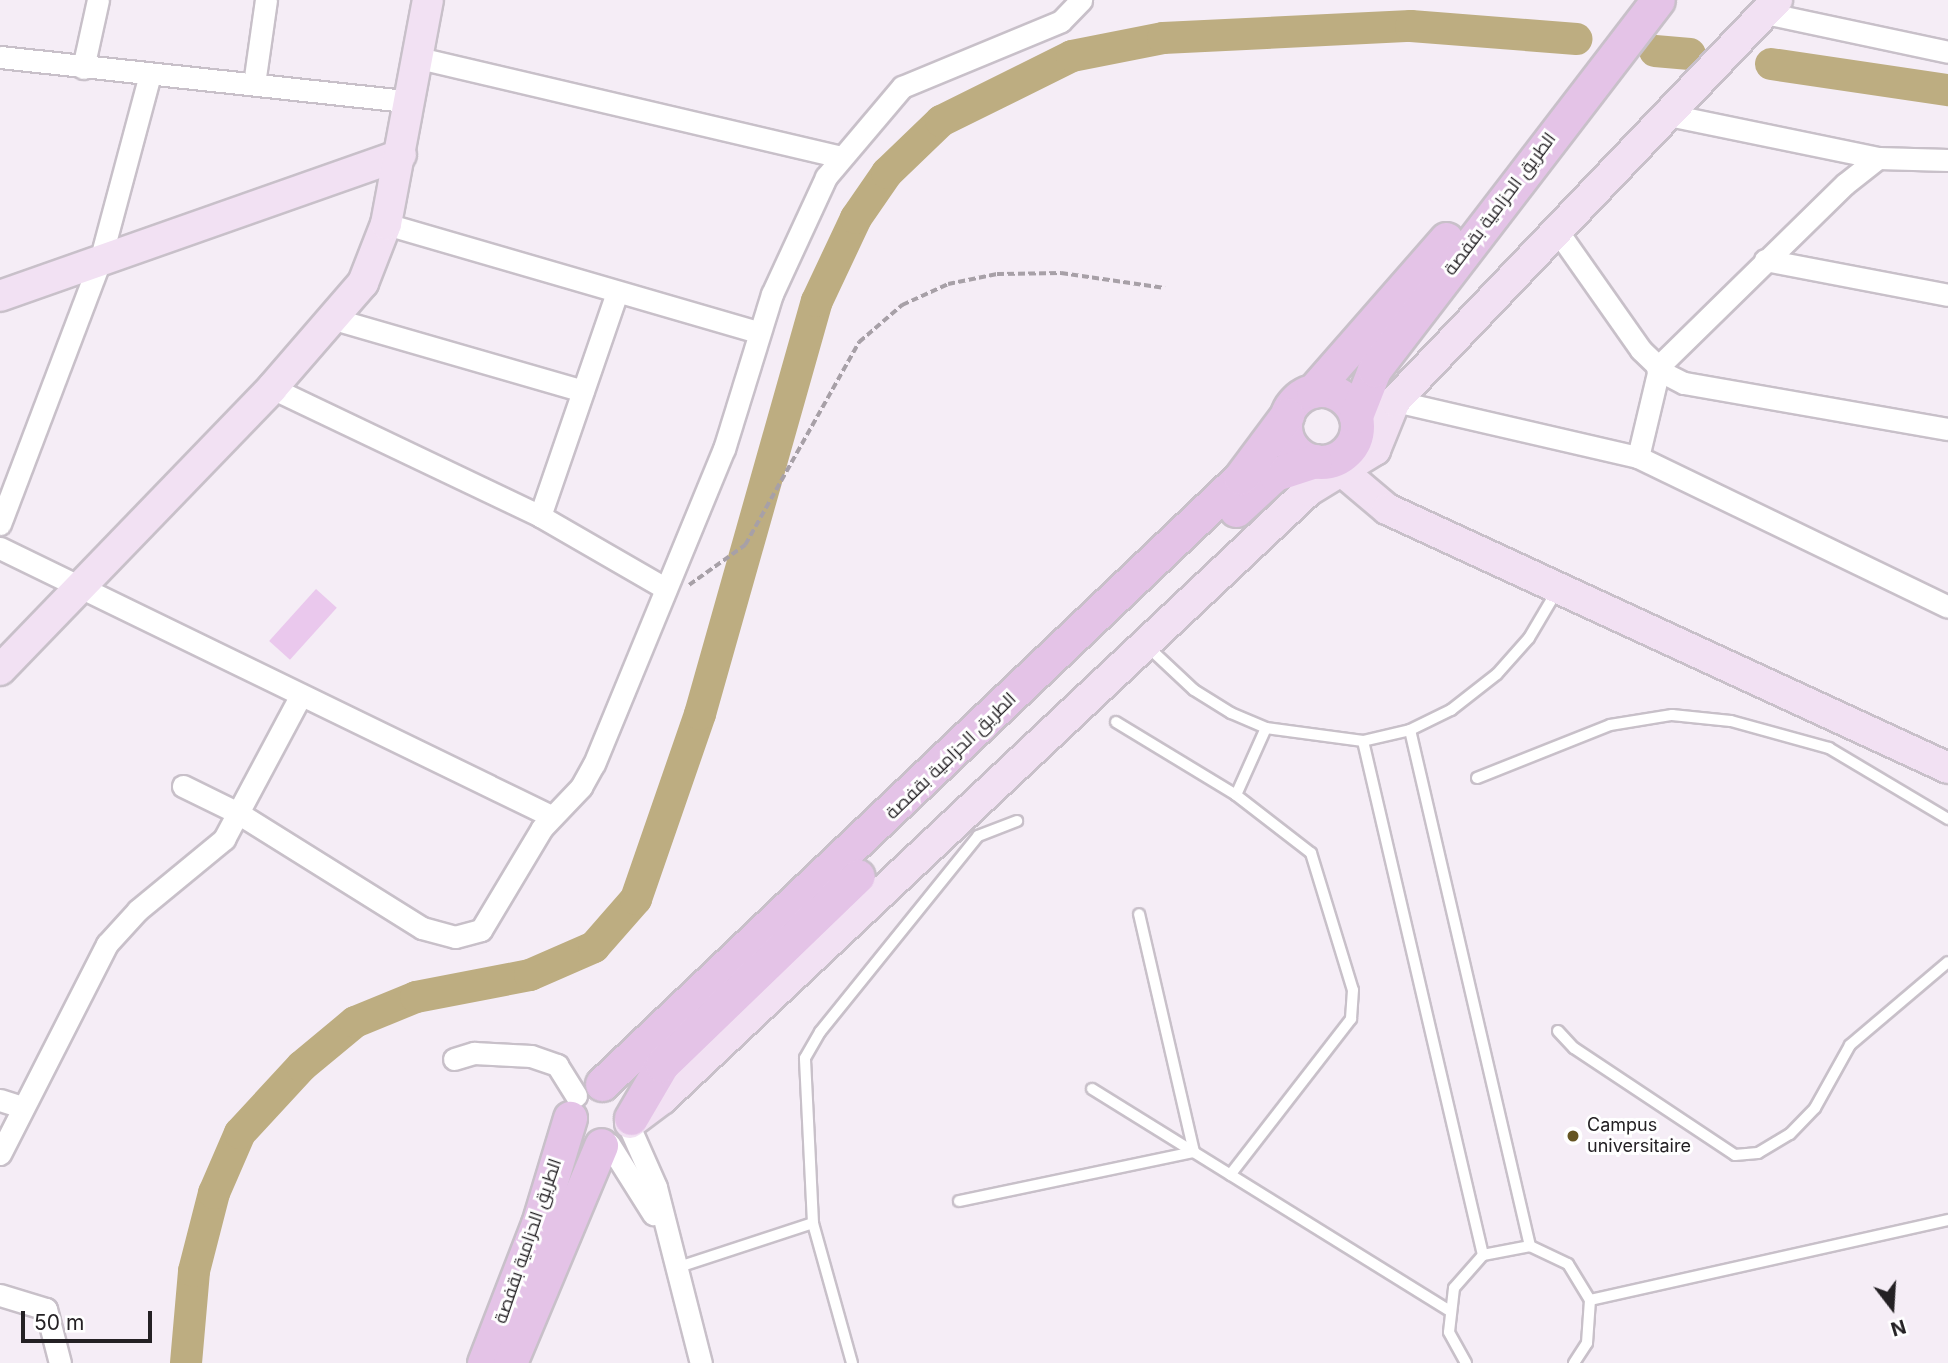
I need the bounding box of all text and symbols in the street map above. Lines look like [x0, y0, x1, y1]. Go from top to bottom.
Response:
street label: الطريق الحزامية بقفصة [1439, 128, 1561, 280]
street label: الطريق الحزامية بقفصة [881, 688, 1021, 824]
place label: Campus universitaire [1587, 1115, 1691, 1158]
marker: Campus universitaire [1565, 1128, 1581, 1144]
street label: الطريق الحزامية بقفصة [490, 1156, 566, 1326]
north arrow [1857, 1272, 1927, 1342]
scale bar [24, 1296, 156, 1340]
text: 50 m [34, 1310, 84, 1335]
text: N [1888, 1314, 1909, 1341]

